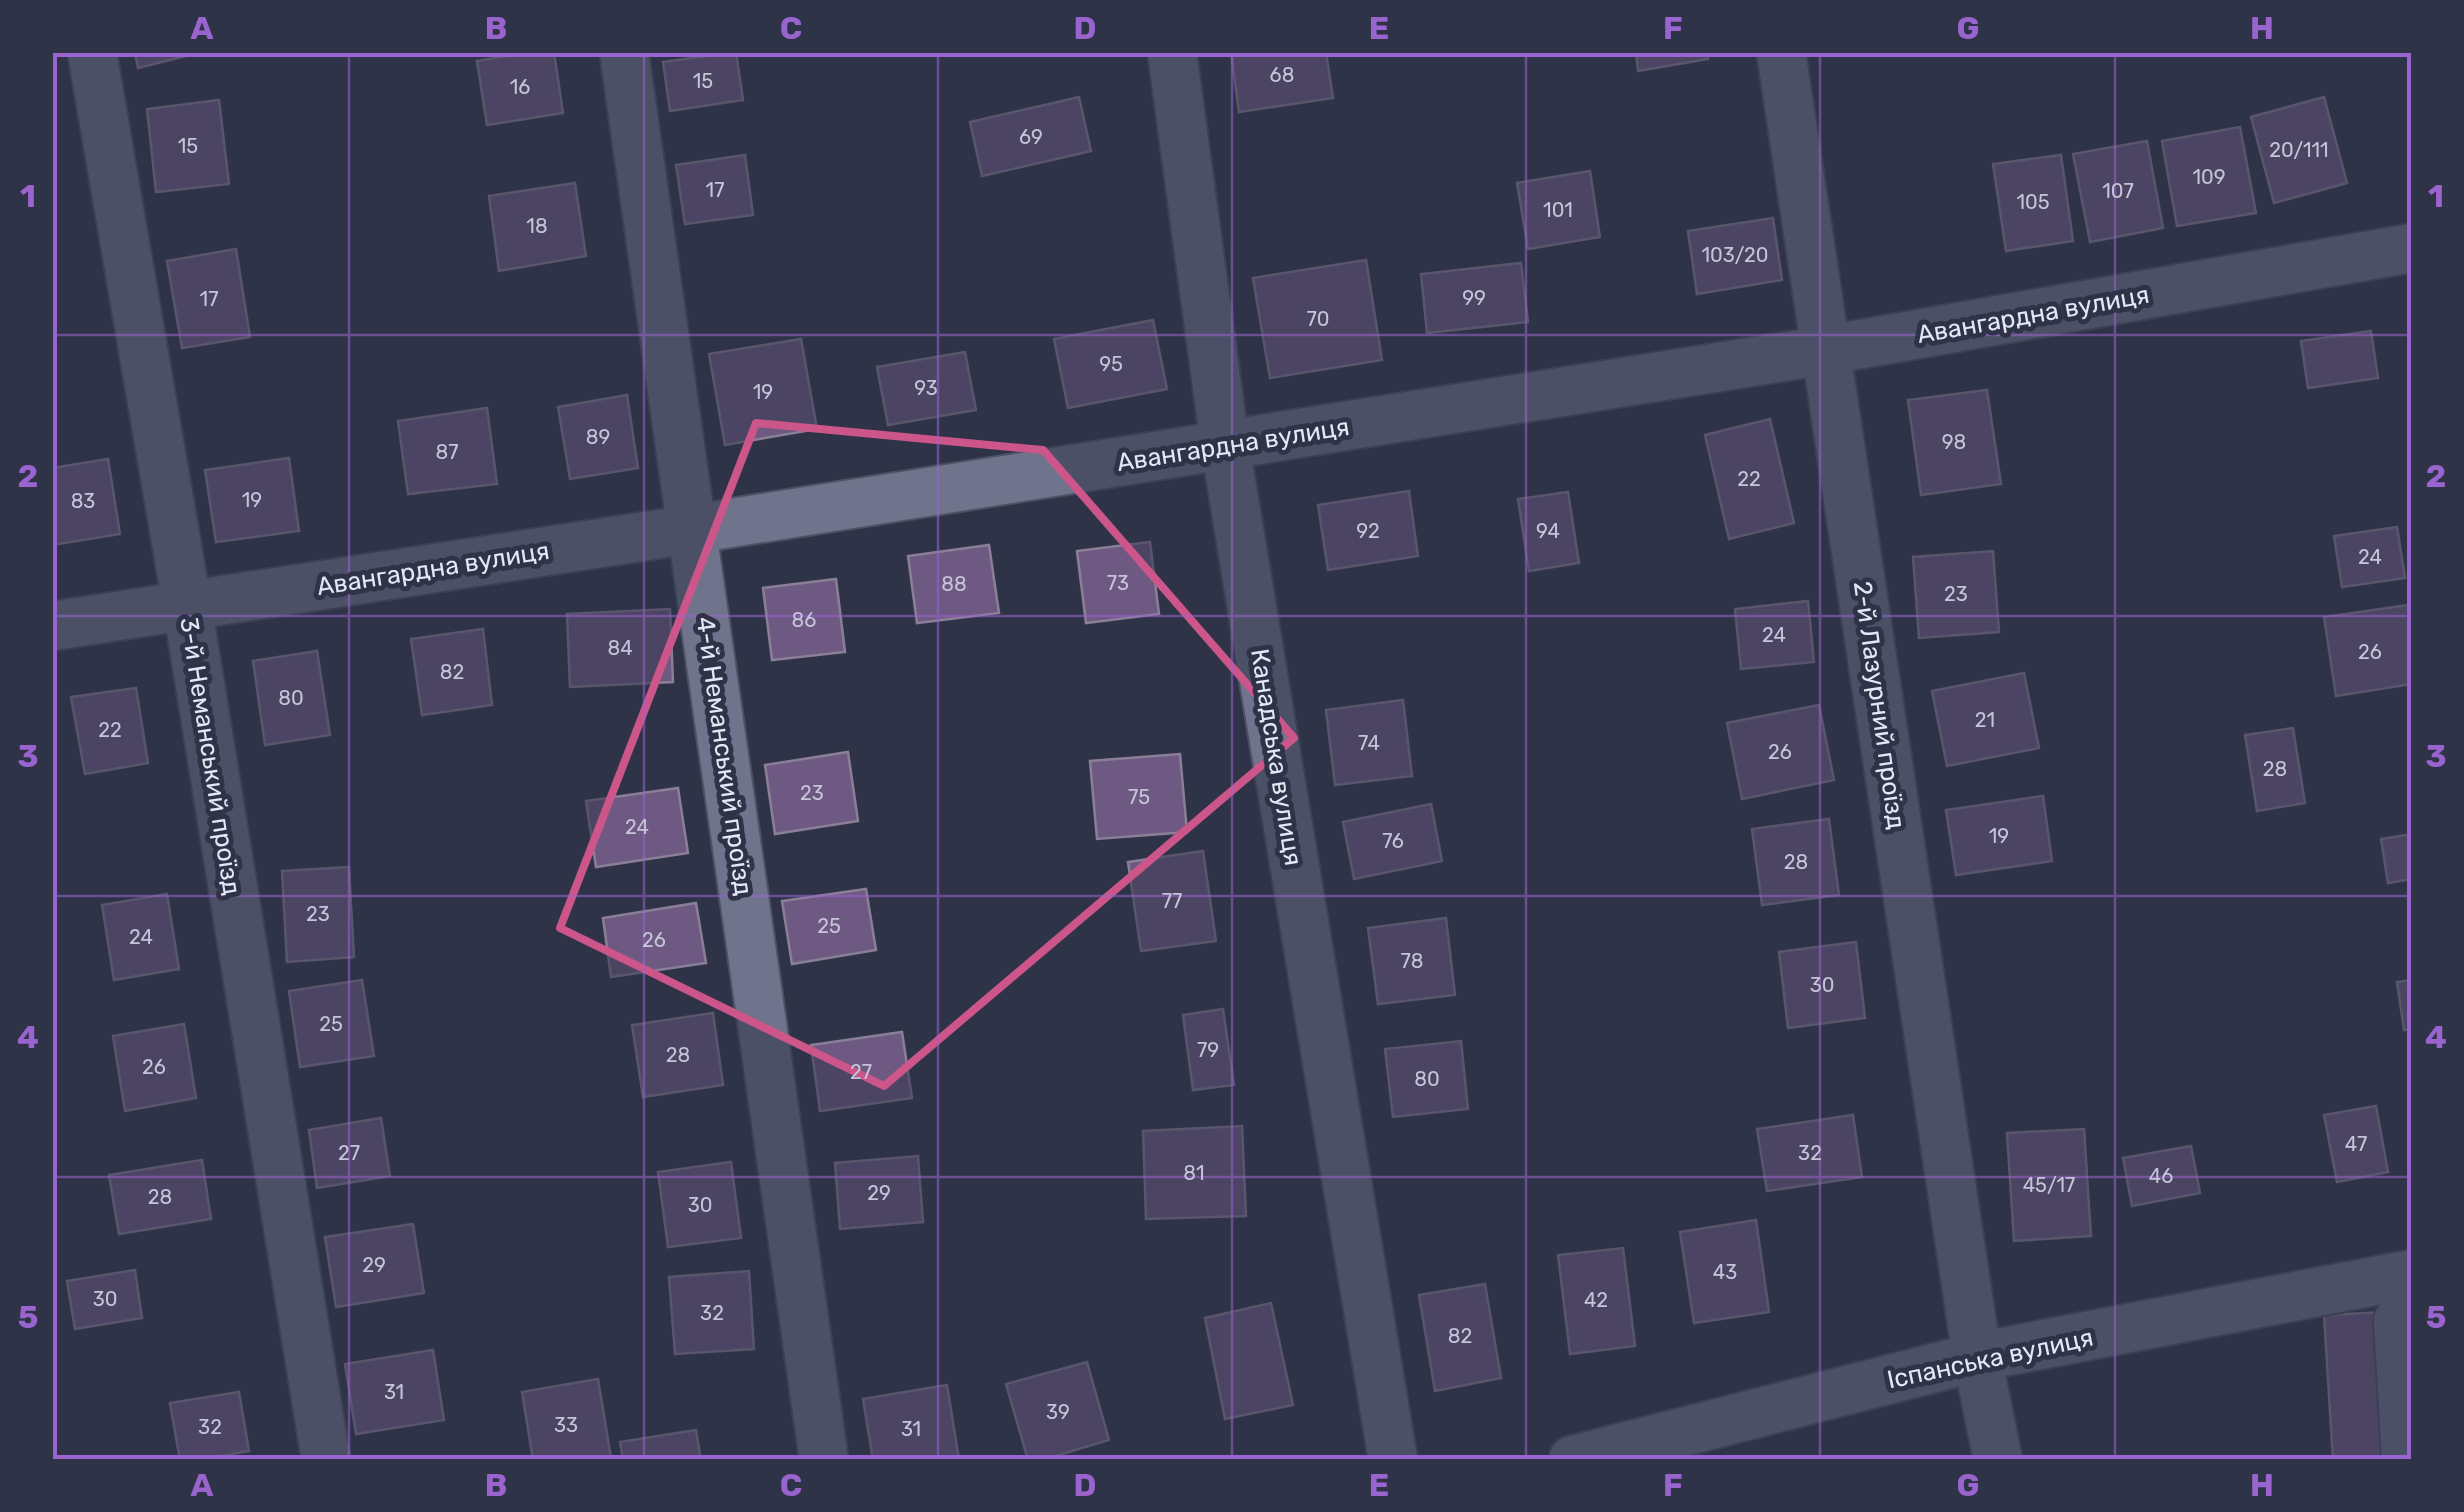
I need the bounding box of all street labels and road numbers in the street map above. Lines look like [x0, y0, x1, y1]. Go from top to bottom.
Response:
street label: Авангардна вулиця [1915, 280, 2151, 349]
street label: Авангардна вулиця [1115, 412, 1351, 477]
street label: Авангардна вулиця [315, 536, 551, 601]
street label: 2-й Лазурний проїзд [1848, 579, 1911, 831]
street label: 3-й Неманський проїзд [174, 615, 247, 897]
street label: 4-й Неманський проїзд [691, 615, 758, 897]
street label: Канадська вулиця [1245, 647, 1308, 868]
street label: Іспанська вулиця [1884, 1322, 2096, 1394]

